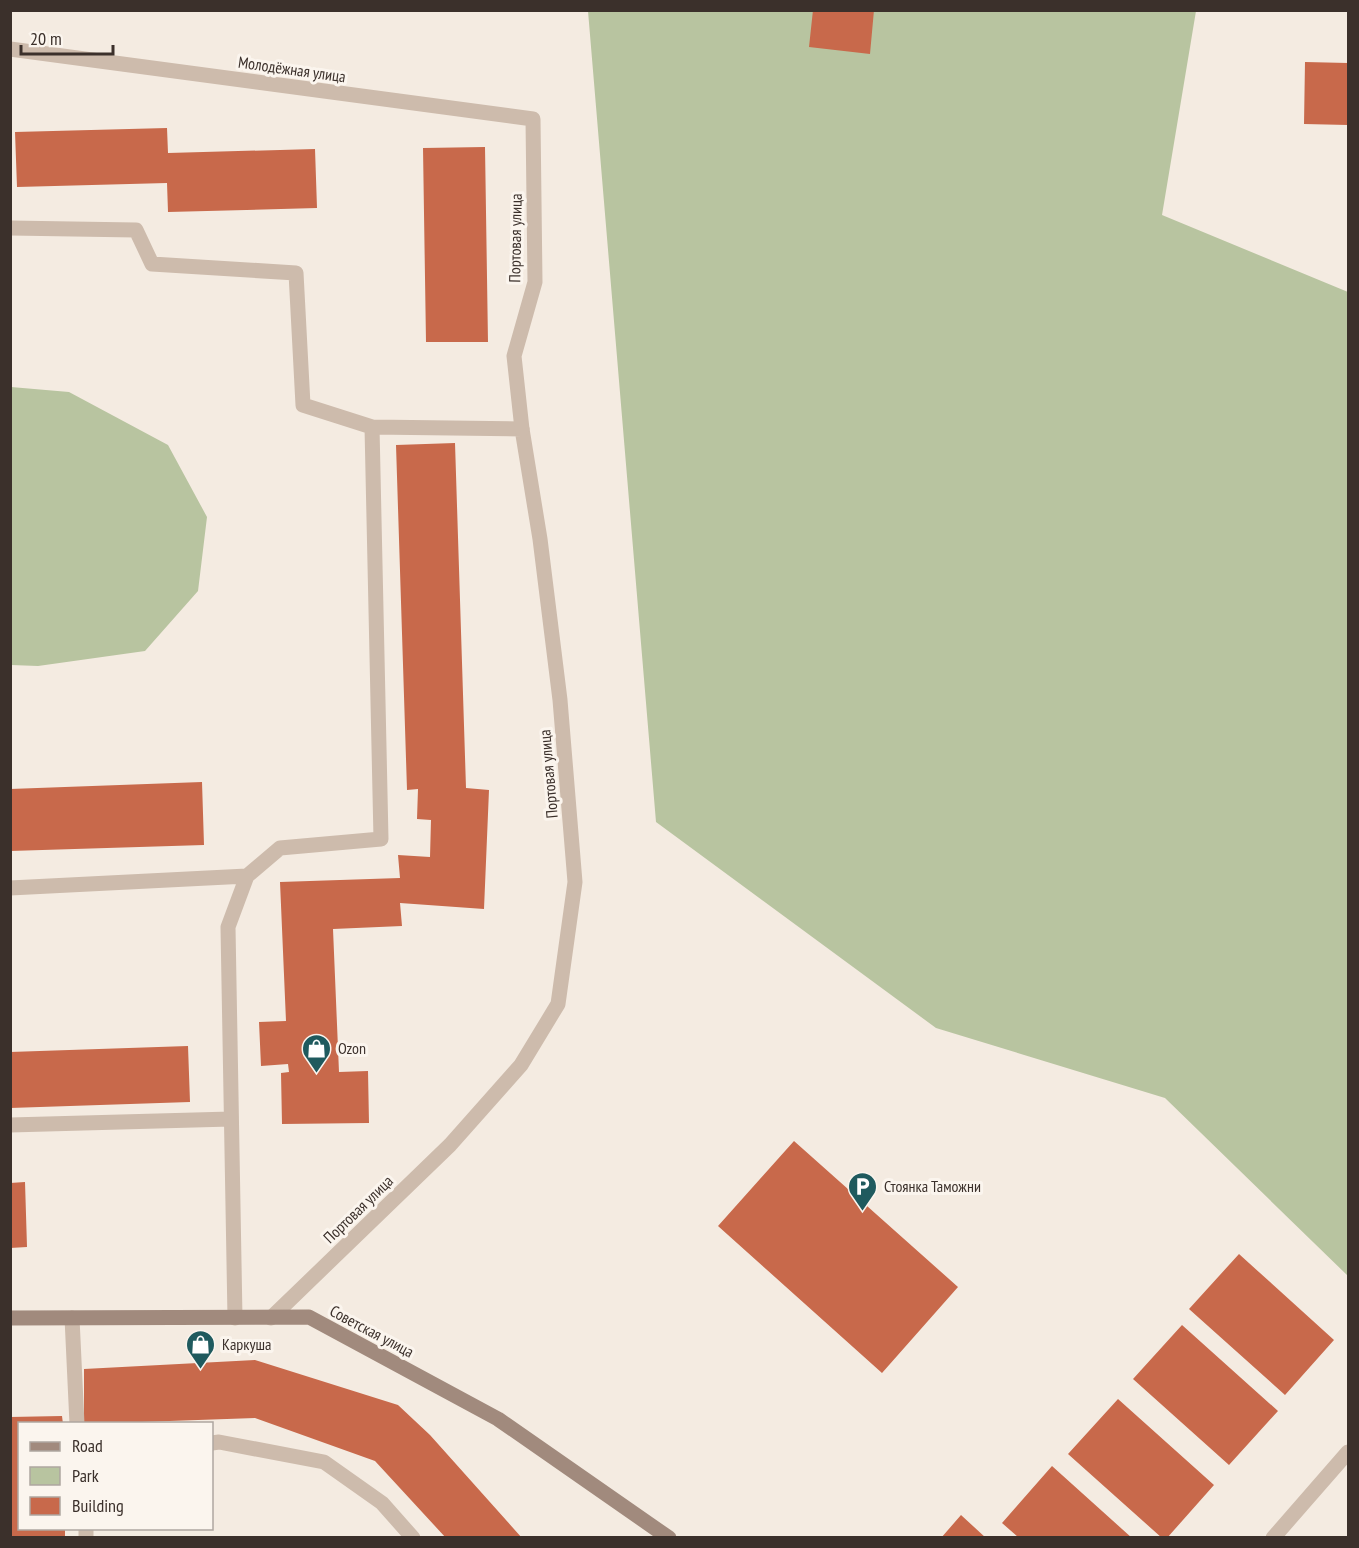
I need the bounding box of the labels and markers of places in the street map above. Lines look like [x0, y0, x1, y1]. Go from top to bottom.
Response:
shop icon: Ozon [301, 1032, 333, 1074]
place label: Ozon [338, 1038, 366, 1058]
parking icon: Стоянка Таможни [847, 1170, 879, 1212]
place label: Стоянка Таможни [884, 1176, 981, 1196]
shop icon: Каркуша [185, 1328, 217, 1370]
place label: Каркуша [222, 1334, 271, 1354]

